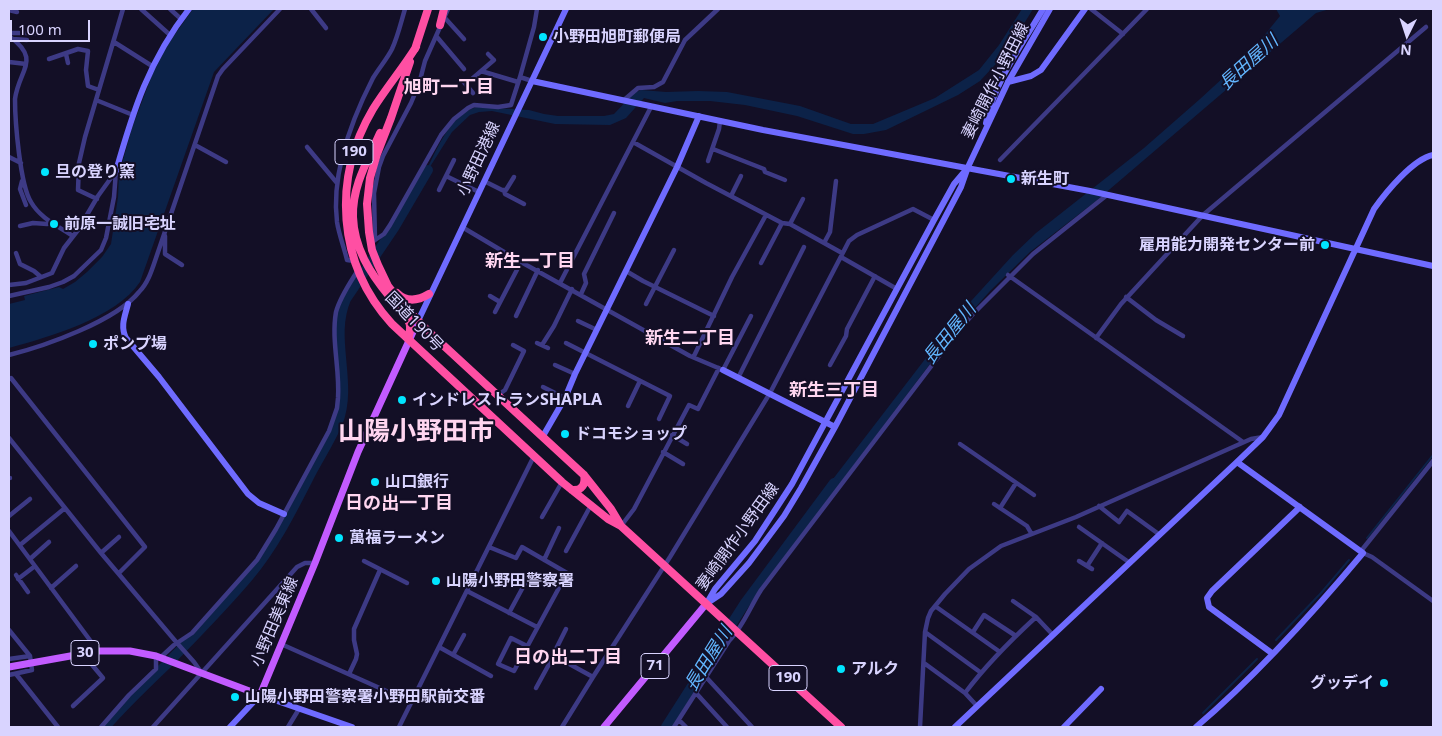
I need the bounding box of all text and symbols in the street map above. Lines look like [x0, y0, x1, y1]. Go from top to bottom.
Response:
scale bar [12, 10, 92, 42]
north arrow [1382, 10, 1432, 60]
text: 100 m [18, 19, 62, 39]
street label: 妻崎開作小野田線 [958, 20, 1034, 142]
place label: 小野田旭町郵便局 [553, 27, 681, 47]
marker: 小野田旭町郵便局 [537, 31, 549, 43]
water label: 長田屋川 [1215, 31, 1283, 95]
text: N [1400, 41, 1412, 60]
district label: 旭町一丁目 [404, 77, 494, 99]
street label: 小野田港線 [453, 119, 505, 199]
road number: 190 [335, 140, 373, 164]
place label: 旦の登り窯 [55, 162, 135, 182]
marker: 旦の登り窯 [39, 166, 51, 178]
place label: 新生町 [1021, 169, 1069, 189]
marker: 新生町 [1005, 173, 1017, 185]
place label: 前原一誠旧宅址 [64, 214, 176, 234]
marker: 前原一誠旧宅址 [48, 218, 60, 230]
place label: 雇用能力開発センター前 [1139, 235, 1315, 255]
marker: 雇用能力開発センター前 [1319, 239, 1331, 251]
district label: 新生一丁目 [485, 251, 575, 273]
street label: 国道190号 [381, 288, 447, 356]
water label: 長田屋川 [919, 299, 981, 369]
district label: 新生二丁目 [645, 328, 735, 350]
place label: ポンプ場 [103, 334, 167, 354]
marker: ポンプ場 [87, 338, 99, 350]
district label: 新生三丁目 [789, 380, 879, 402]
place label: インドレストランSHAPLA [412, 390, 602, 410]
marker: インドレストランSHAPLA [396, 394, 408, 406]
district label: 山陽小野田市 [338, 417, 494, 449]
place label: ドコモショップ [575, 424, 687, 444]
marker: ドコモショップ [559, 428, 571, 440]
place label: 山口銀行 [385, 472, 449, 492]
marker: 山口銀行 [369, 476, 381, 488]
street label: 妻崎開作小野田線 [693, 480, 783, 594]
district label: 日の出一丁目 [345, 493, 453, 515]
place label: 萬福ラーメン [349, 528, 445, 548]
marker: 萬福ラーメン [333, 532, 345, 544]
place label: 山陽小野田警察署 [446, 571, 574, 591]
street label: 小野田美東線 [247, 574, 303, 670]
marker: 山陽小野田警察署 [430, 575, 442, 587]
water label: 長田屋川 [681, 623, 737, 695]
road number: 30 [71, 640, 99, 666]
district label: 日の出二丁目 [514, 647, 622, 669]
road number: 71 [641, 654, 669, 678]
place label: アルク [851, 659, 899, 679]
marker: アルク [835, 663, 847, 675]
road number: 190 [769, 666, 807, 690]
place label: グッデイ [1310, 673, 1374, 693]
marker: グッデイ [1378, 677, 1390, 689]
place label: 山陽小野田警察署小野田駅前交番 [245, 687, 485, 707]
marker: 山陽小野田警察署小野田駅前交番 [229, 691, 241, 703]

